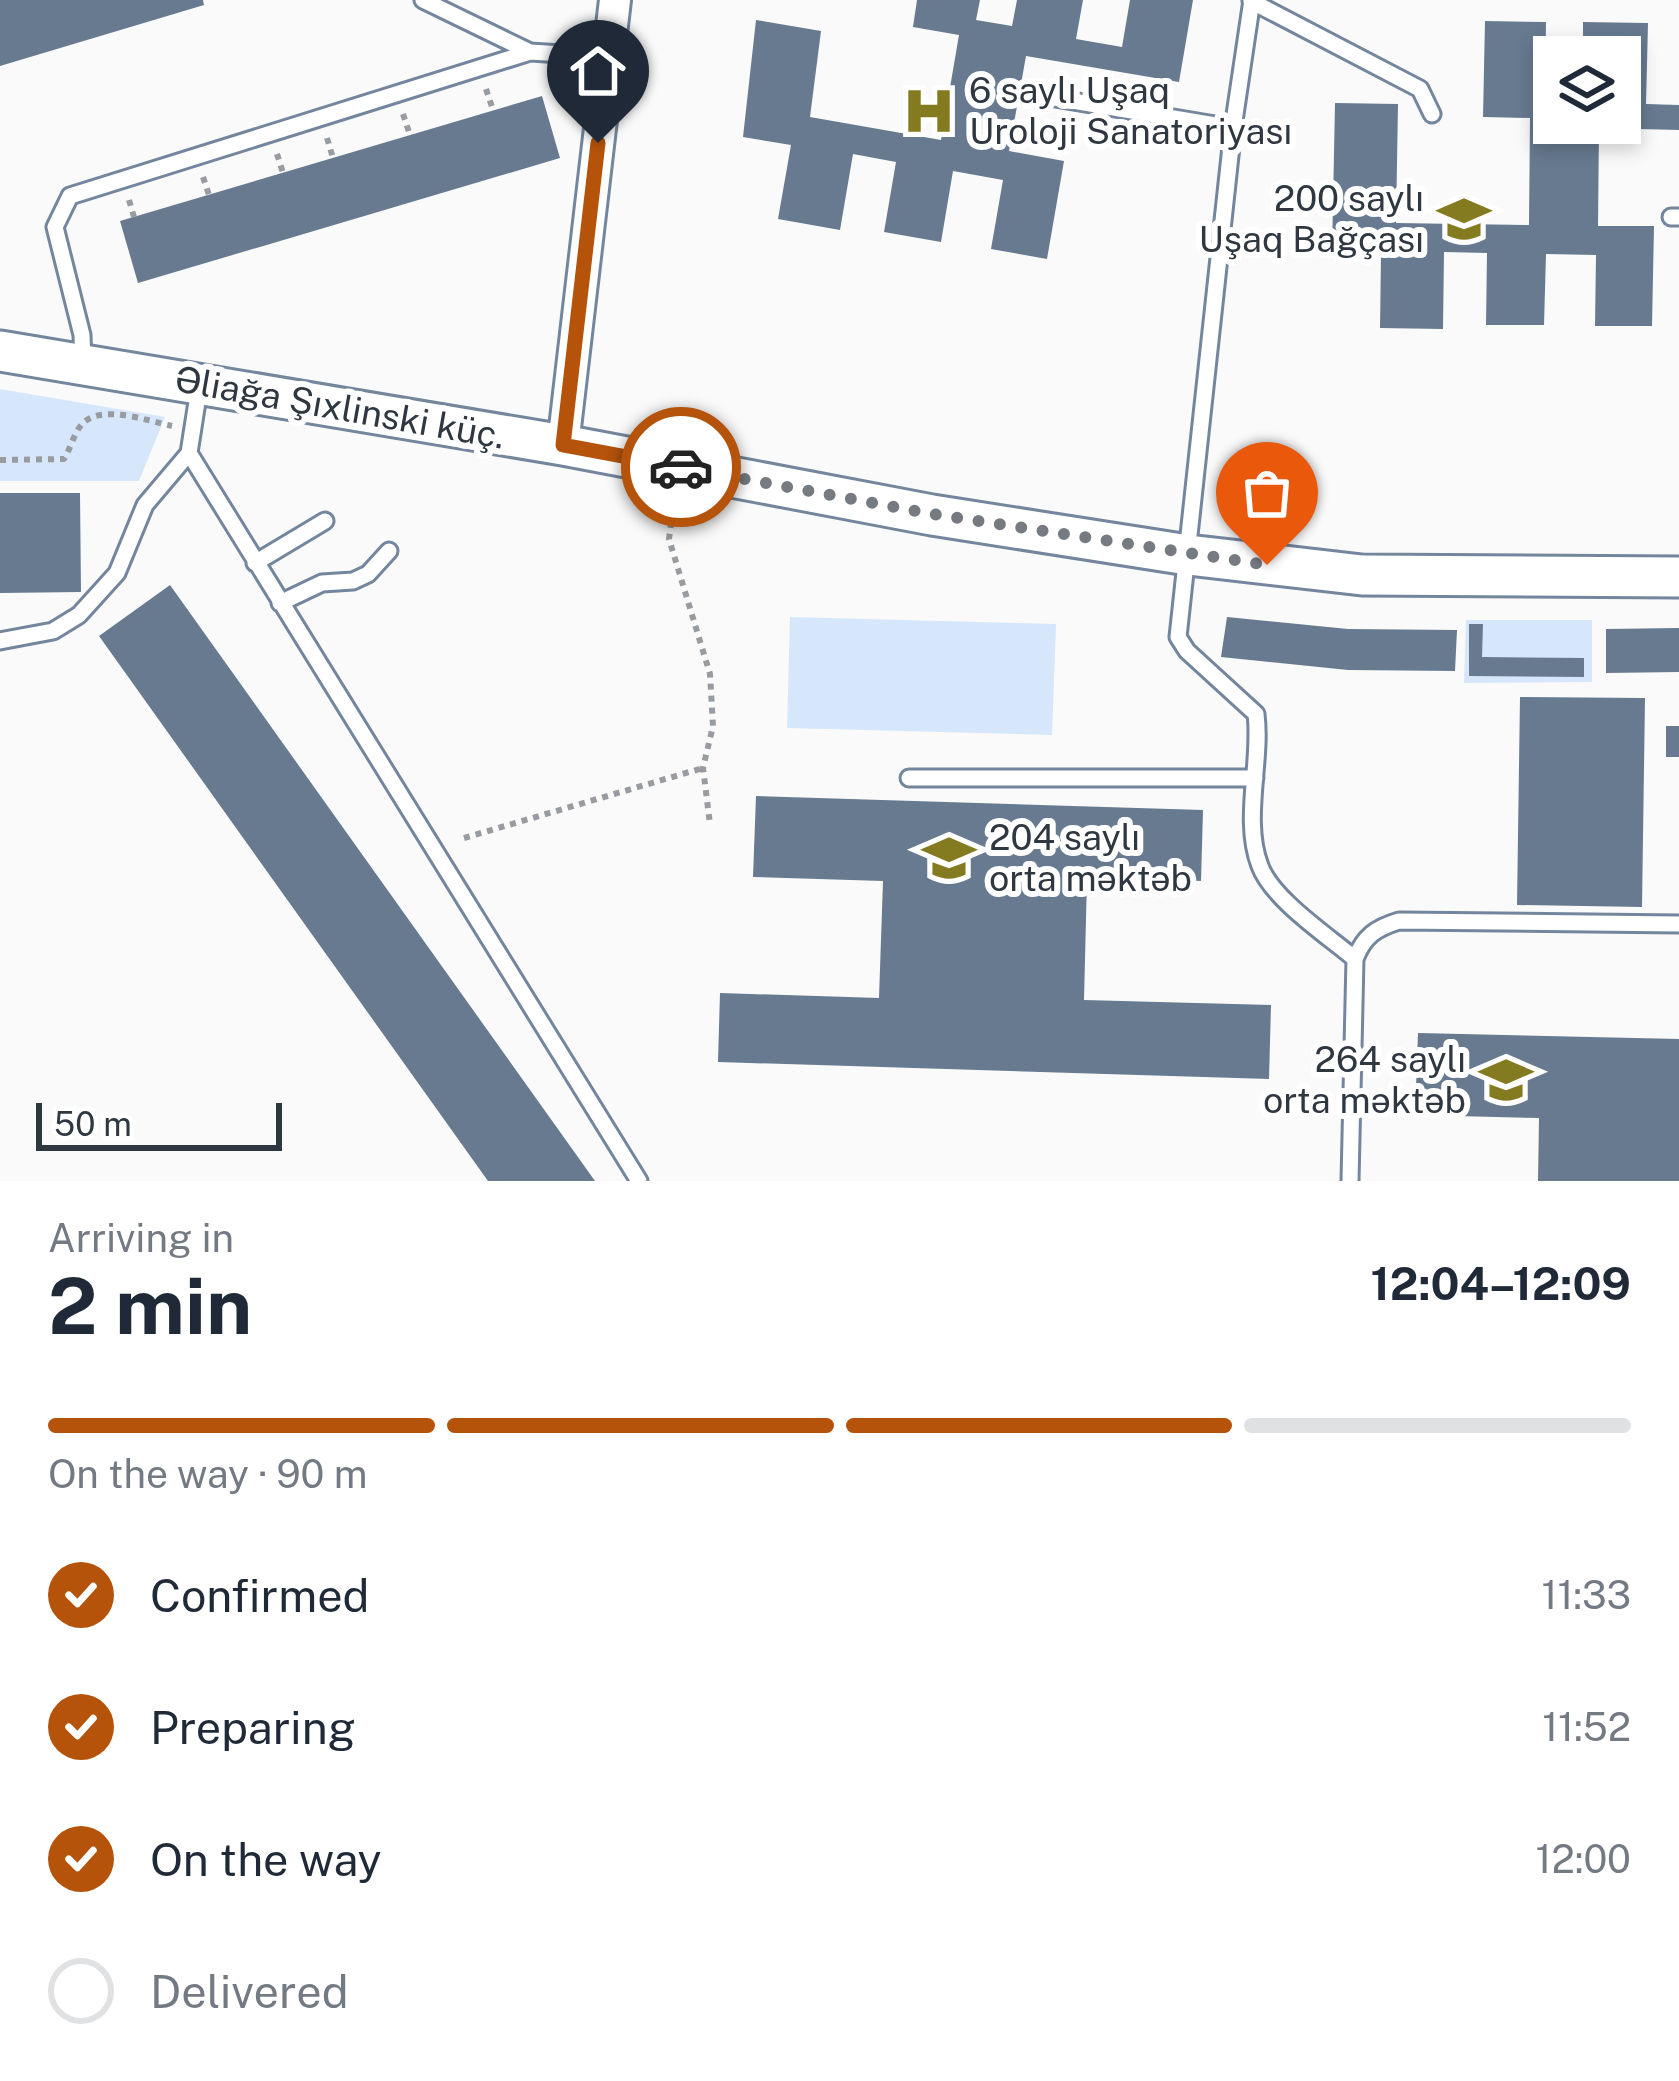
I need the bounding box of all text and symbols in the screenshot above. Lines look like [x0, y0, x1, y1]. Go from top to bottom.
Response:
pin [547, 20, 649, 143]
map controls [1533, 36, 1641, 144]
button: layers [1533, 36, 1641, 144]
icon: home [565, 38, 631, 104]
place label: 6 saylı Uşaq Uroloji Sanatoriyası [969, 69, 1292, 152]
hospital icon: 6 saylı Uşaq Uroloji Sanatoriyası [900, 82, 958, 140]
place label: 200 saylı Uşaq Bağçası [1199, 177, 1424, 260]
school or university icon: 200 saylı Uşaq Bağçası [1435, 190, 1493, 248]
street label: Əliağa Şıxlinski küç. [172, 357, 508, 457]
courier [621, 407, 741, 527]
icon: car [648, 434, 714, 500]
pin [1216, 442, 1318, 565]
icon: bag [1234, 460, 1300, 526]
place label: 204 saylı orta məktəb [989, 816, 1192, 899]
school or university icon: 204 saylı orta məktəb [920, 829, 978, 887]
place label: 264 saylı orta məktəb [1263, 1038, 1466, 1121]
school or university icon: 264 saylı orta məktəb [1477, 1051, 1535, 1109]
scale bar [36, 1097, 282, 1150]
text: 50 m [54, 1105, 132, 1143]
text: Arriving in [48, 1215, 234, 1261]
text: 12:04–12:09 [1371, 1257, 1631, 1310]
text: 2 min [48, 1260, 252, 1352]
text: On the way · 90 m [48, 1451, 367, 1497]
icon: check [48, 1562, 114, 1628]
text: Confirmed [150, 1569, 369, 1622]
text: 11:33 [1542, 1572, 1631, 1618]
icon: check [48, 1694, 114, 1760]
text: Preparing [150, 1701, 356, 1754]
text: 11:52 [1542, 1704, 1631, 1750]
icon: check [48, 1826, 114, 1892]
text: On the way [150, 1833, 382, 1886]
text: 12:00 [1536, 1836, 1631, 1882]
text: Delivered [150, 1965, 349, 2018]

